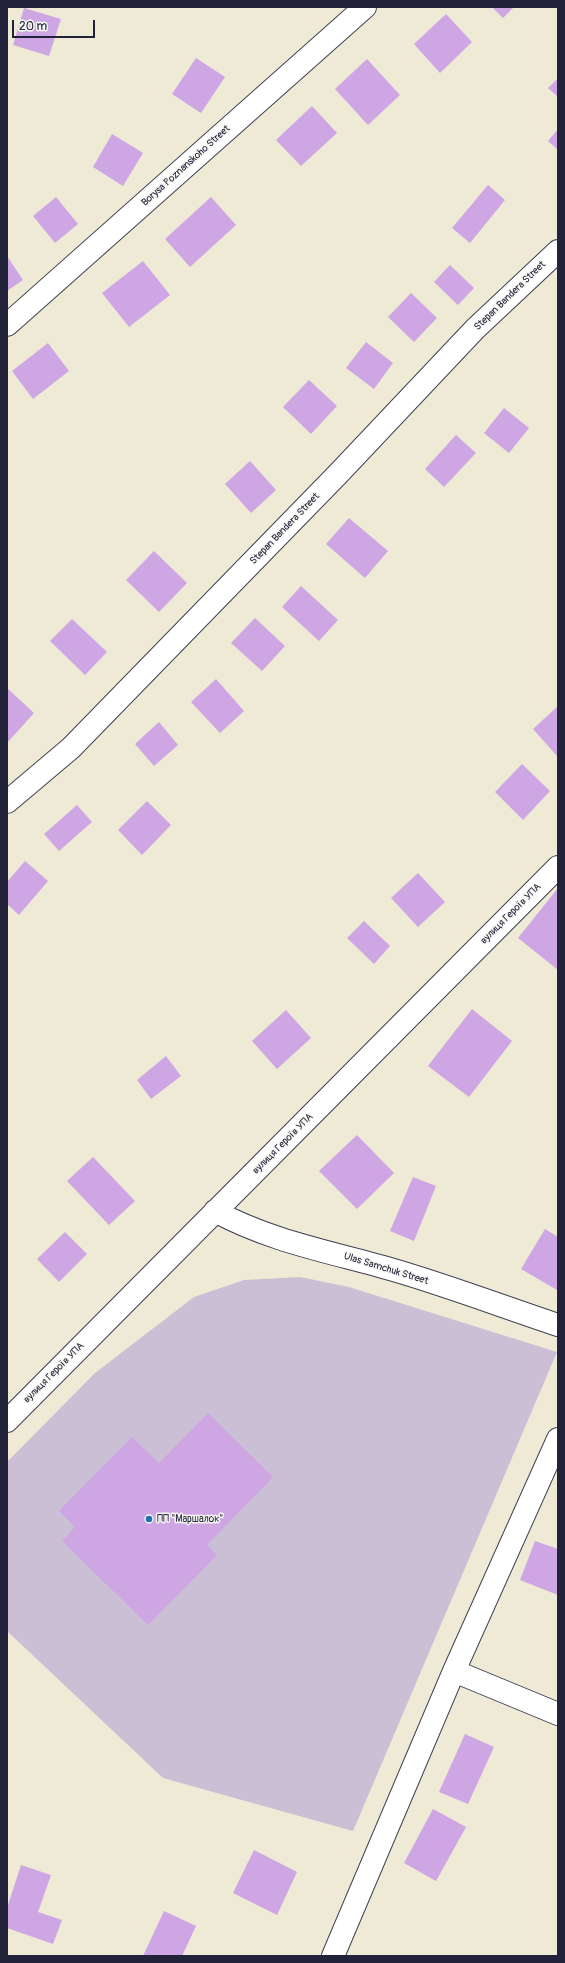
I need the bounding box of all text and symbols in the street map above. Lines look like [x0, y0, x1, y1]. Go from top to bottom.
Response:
scale bar [14, 12, 97, 38]
text: 20 m [19, 19, 47, 34]
street label: Borysa Poznanskoho Street [139, 123, 233, 209]
street label: Stepan Bandera Street [472, 259, 548, 333]
street label: Stepan Bandera Street [248, 491, 322, 567]
street label: вулиця Героїв УПА [478, 881, 544, 947]
street label: вулиця Героїв УПА [250, 1111, 316, 1177]
street label: Ulas Samchuk Street [342, 1250, 430, 1288]
street label: вулиця Героїв УПА [21, 1340, 87, 1406]
place label: ПП "Маршалок" [157, 1513, 223, 1525]
marker: ПП "Маршалок" [144, 1514, 154, 1524]

